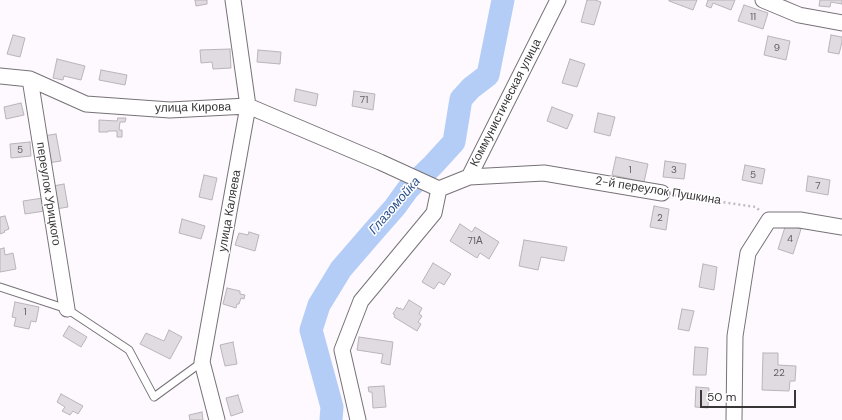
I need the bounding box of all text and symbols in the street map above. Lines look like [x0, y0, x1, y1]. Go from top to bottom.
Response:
house number: 11 [750, 11, 756, 23]
street label: Коммунистическая улица [467, 37, 545, 169]
house number: 9 [774, 42, 780, 54]
house number: 71 [360, 94, 368, 106]
street label: улица Кирова [155, 100, 231, 116]
street label: переулок Урицкого [33, 141, 63, 247]
house number: 5 [17, 144, 23, 156]
house number: 1 [628, 164, 632, 176]
house number: 3 [671, 164, 677, 176]
street label: улица Каляева [216, 169, 244, 253]
house number: 5 [750, 169, 756, 181]
water label: Глазомойка [366, 174, 424, 238]
street label: 2-й переулок Пушкина [594, 174, 722, 208]
house number: 7 [815, 180, 821, 192]
house number: 2 [657, 212, 663, 224]
house number: 4 [787, 233, 793, 245]
house number: 71А [467, 235, 483, 247]
house number: 1 [23, 306, 27, 318]
house number: 22 [773, 367, 785, 379]
scale bar [702, 382, 798, 408]
text: 50 m [707, 389, 736, 405]

